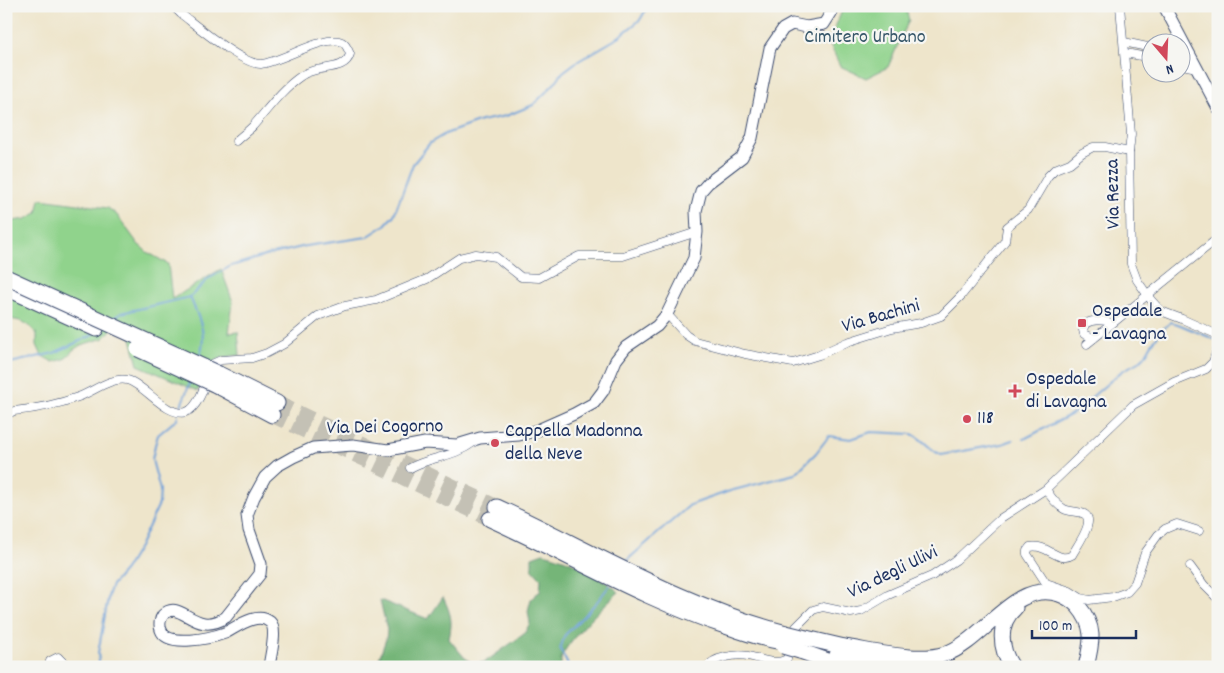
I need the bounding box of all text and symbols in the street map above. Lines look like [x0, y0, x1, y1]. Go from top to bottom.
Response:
park label: Cimitero Urbano [804, 24, 926, 52]
north arrow [1142, 32, 1192, 82]
text: N [1163, 58, 1176, 79]
street label: Via Rezza [1099, 158, 1129, 229]
street label: Via Bachini [839, 292, 924, 341]
place label: Ospedale - Lavagna [1092, 298, 1167, 349]
marker: Ospedale - Lavagna [1076, 317, 1088, 329]
place label: Ospedale di Lavagna [1026, 366, 1107, 417]
marker: Ospedale di Lavagna [1008, 384, 1022, 398]
place label: 118 [977, 405, 994, 433]
street label: Via Dei Cogorno [326, 413, 444, 443]
marker: 118 [961, 413, 973, 425]
place label: Cappella Madonna della Neve [505, 418, 643, 469]
marker: Cappella Madonna della Neve [489, 437, 501, 449]
street label: Via degli Ulivi [843, 539, 943, 607]
scale bar [1032, 608, 1135, 640]
text: 100 m [1039, 616, 1072, 638]

